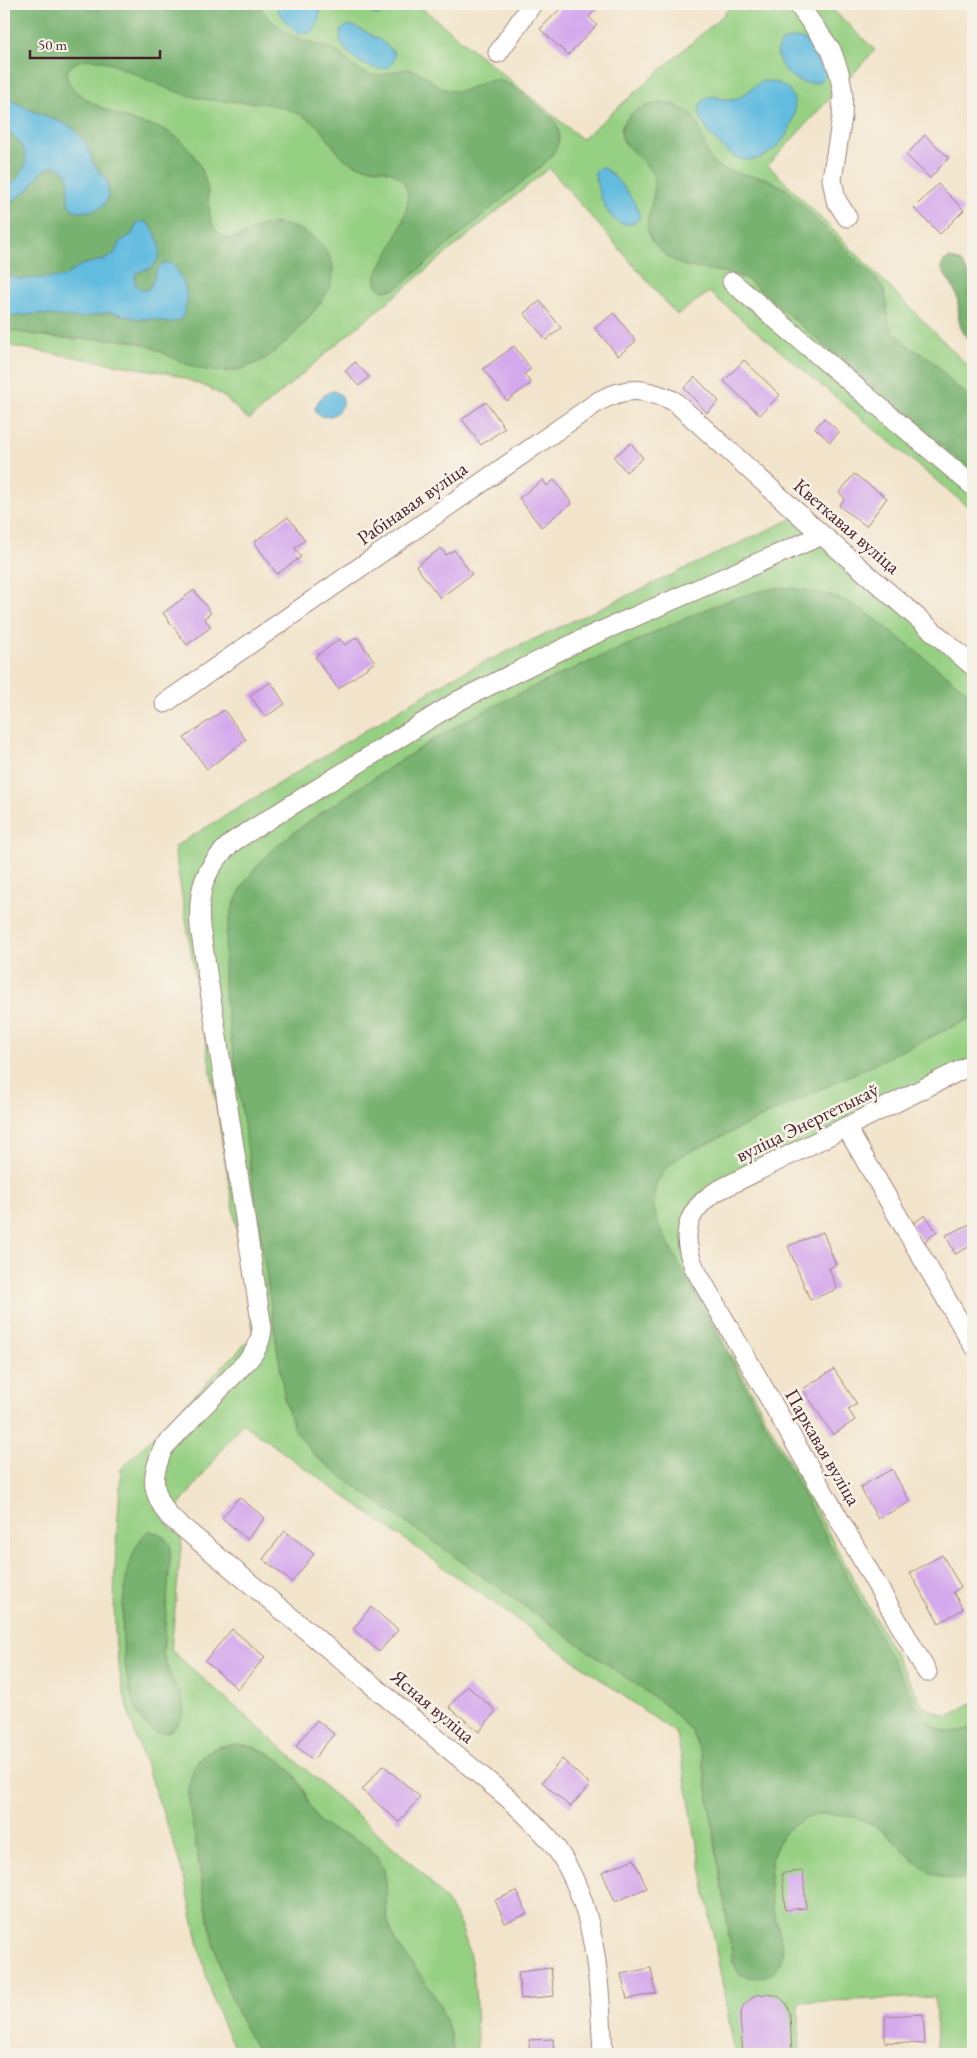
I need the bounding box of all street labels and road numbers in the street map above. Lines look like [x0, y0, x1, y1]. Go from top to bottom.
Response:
street label: Рабінавая вуліца [352, 455, 472, 551]
street label: Кветкавая вуліца [788, 472, 906, 580]
street label: вуліца Энергетыкаў [731, 1076, 883, 1168]
street label: Паркавая вуліца [779, 1384, 867, 1510]
street label: Ясная вуліца [385, 1663, 480, 1749]

